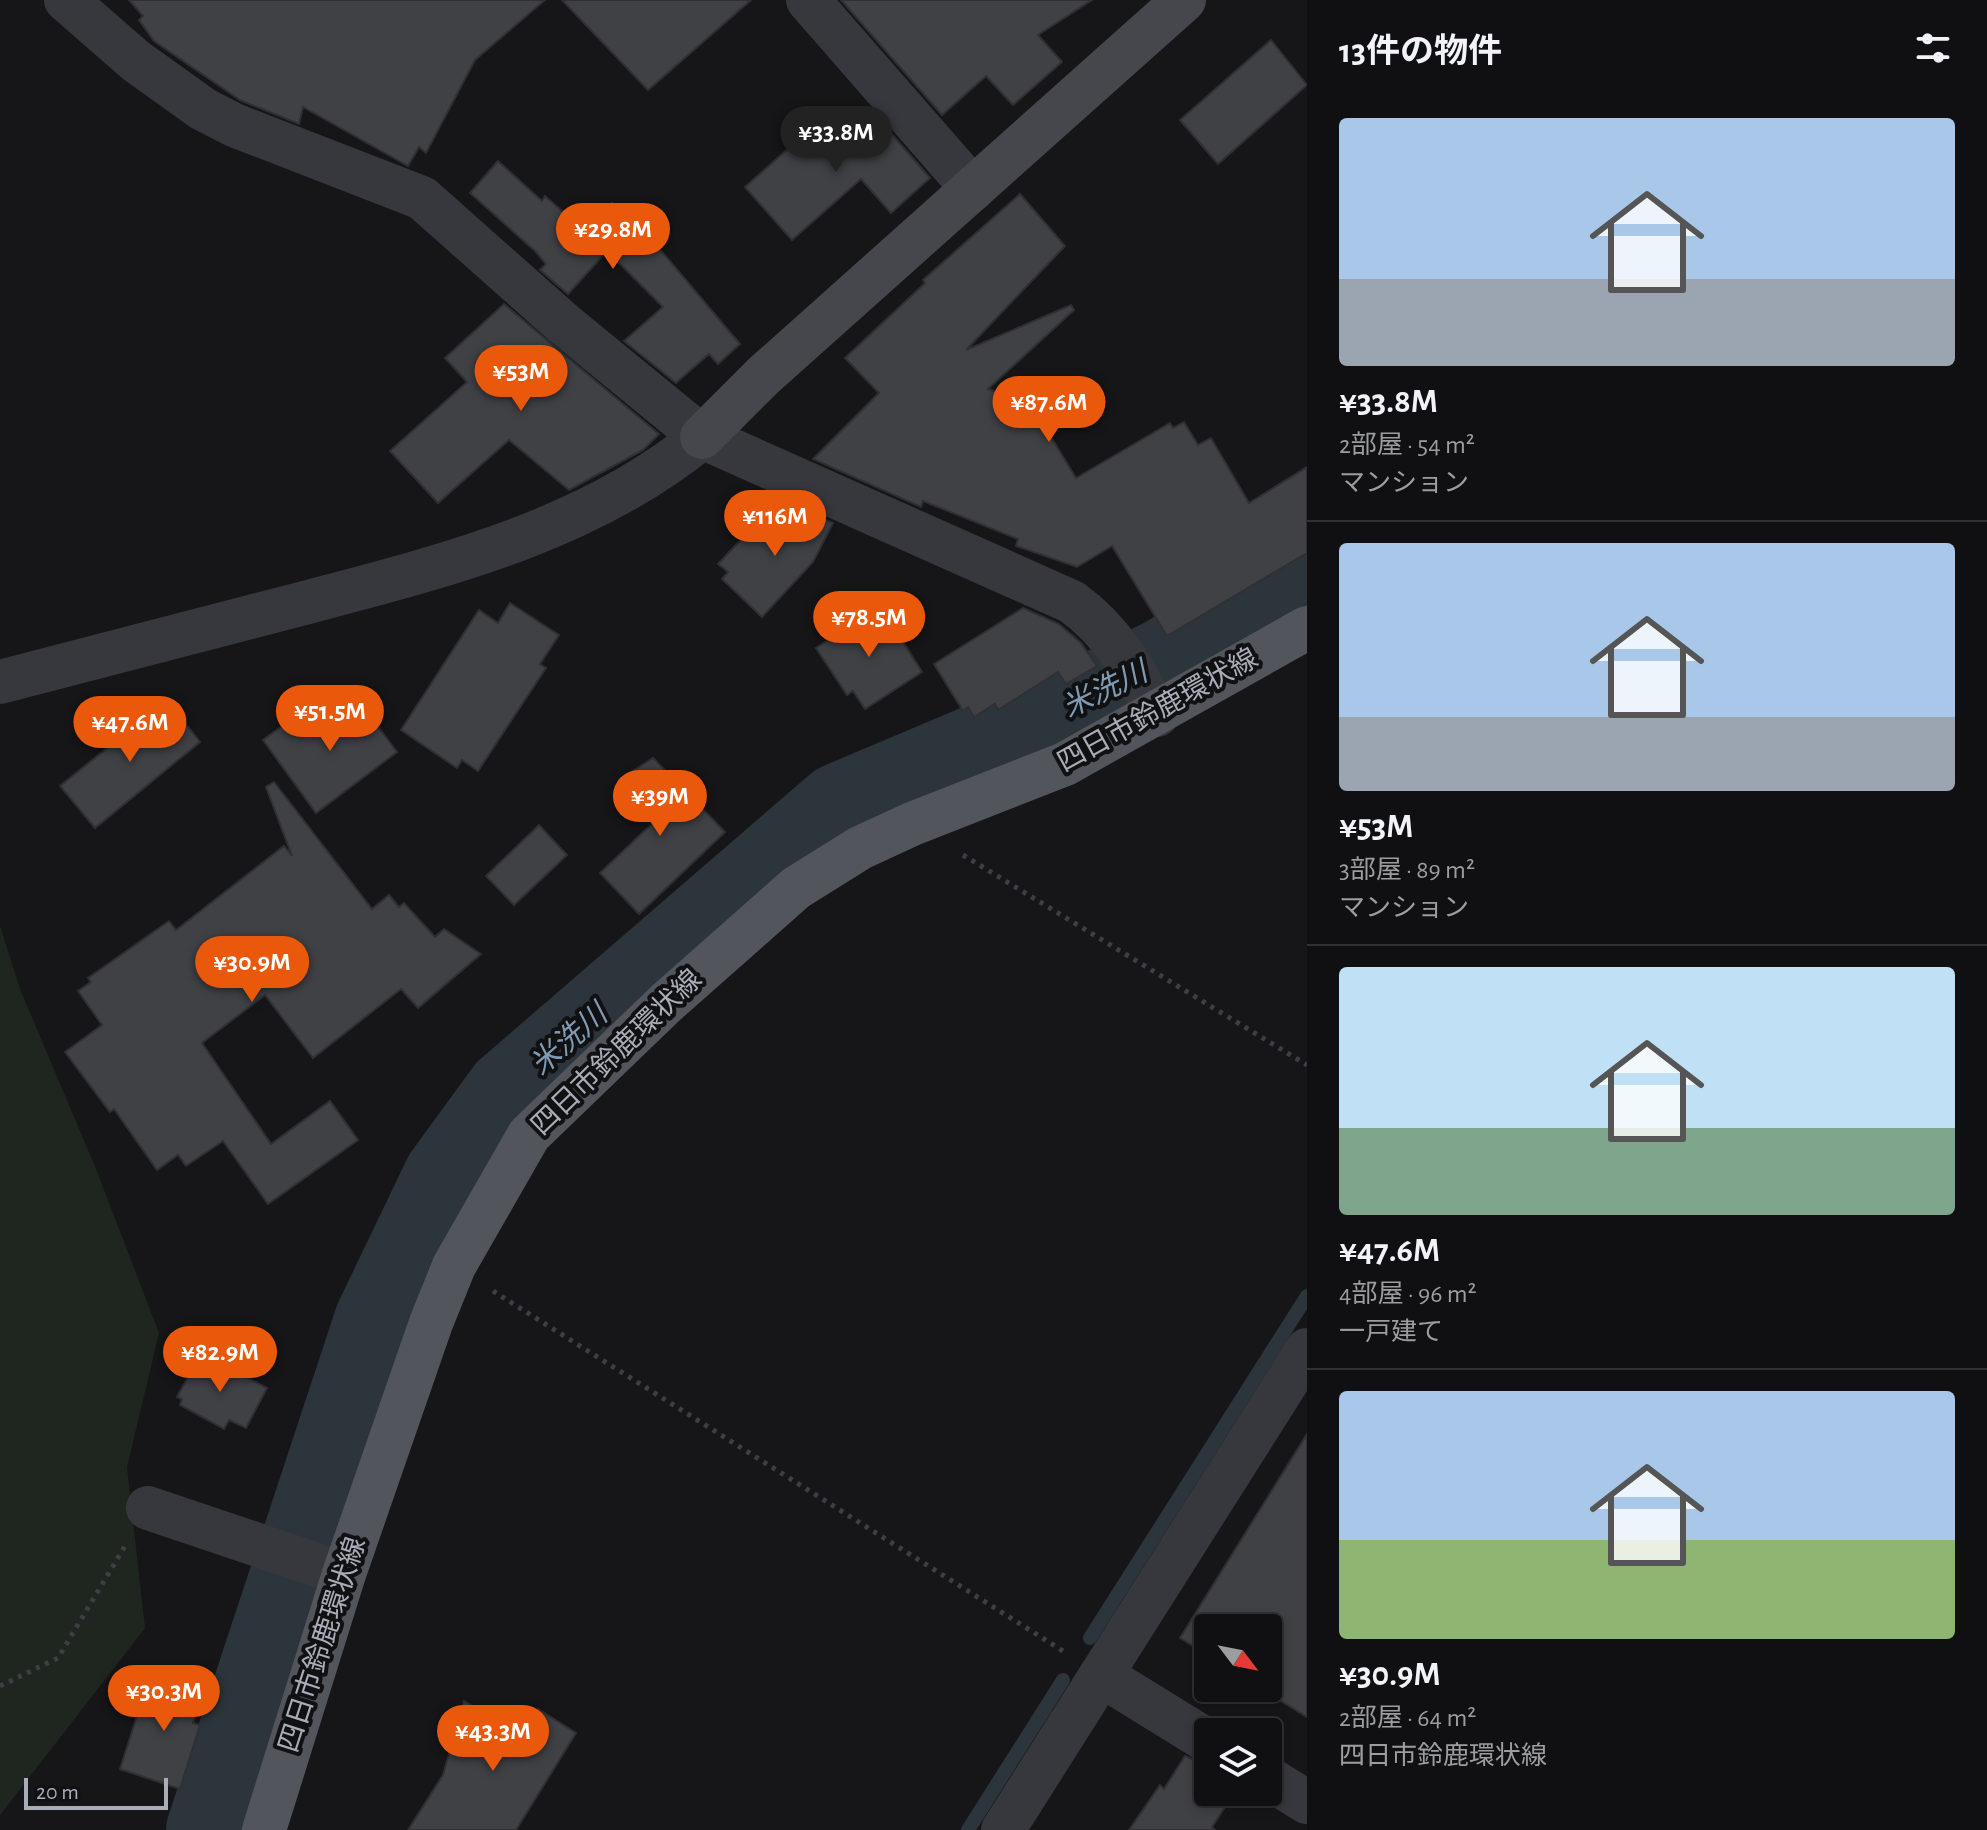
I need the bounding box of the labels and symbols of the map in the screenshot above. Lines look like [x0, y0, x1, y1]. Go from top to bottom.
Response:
pin: ¥33.8M [771, 106, 901, 174]
pin: ¥29.8M [548, 203, 678, 271]
pin: ¥53M [474, 345, 568, 413]
pin: ¥87.6M [984, 376, 1114, 444]
pin: ¥116M [719, 490, 831, 558]
pin: ¥78.5M [804, 591, 934, 659]
street label: 四日市鈴鹿環状線 [1052, 643, 1263, 778]
water label: 米洗川 [1057, 654, 1155, 723]
pin: ¥51.5M [265, 685, 395, 753]
pin: ¥47.6M [65, 696, 195, 764]
pin: ¥39M [613, 770, 707, 838]
pin: ¥30.9M [187, 936, 317, 1004]
street label: 四日市鈴鹿環状線 [525, 964, 707, 1141]
water label: 米洗川 [524, 996, 615, 1081]
pin: ¥82.9M [155, 1326, 285, 1394]
street label: 四日市鈴鹿環状線 [273, 1534, 371, 1756]
north arrow [1194, 1614, 1282, 1702]
pin: ¥30.3M [99, 1665, 229, 1733]
pin: ¥43.3M [428, 1705, 558, 1773]
scale bar [24, 1774, 168, 1810]

